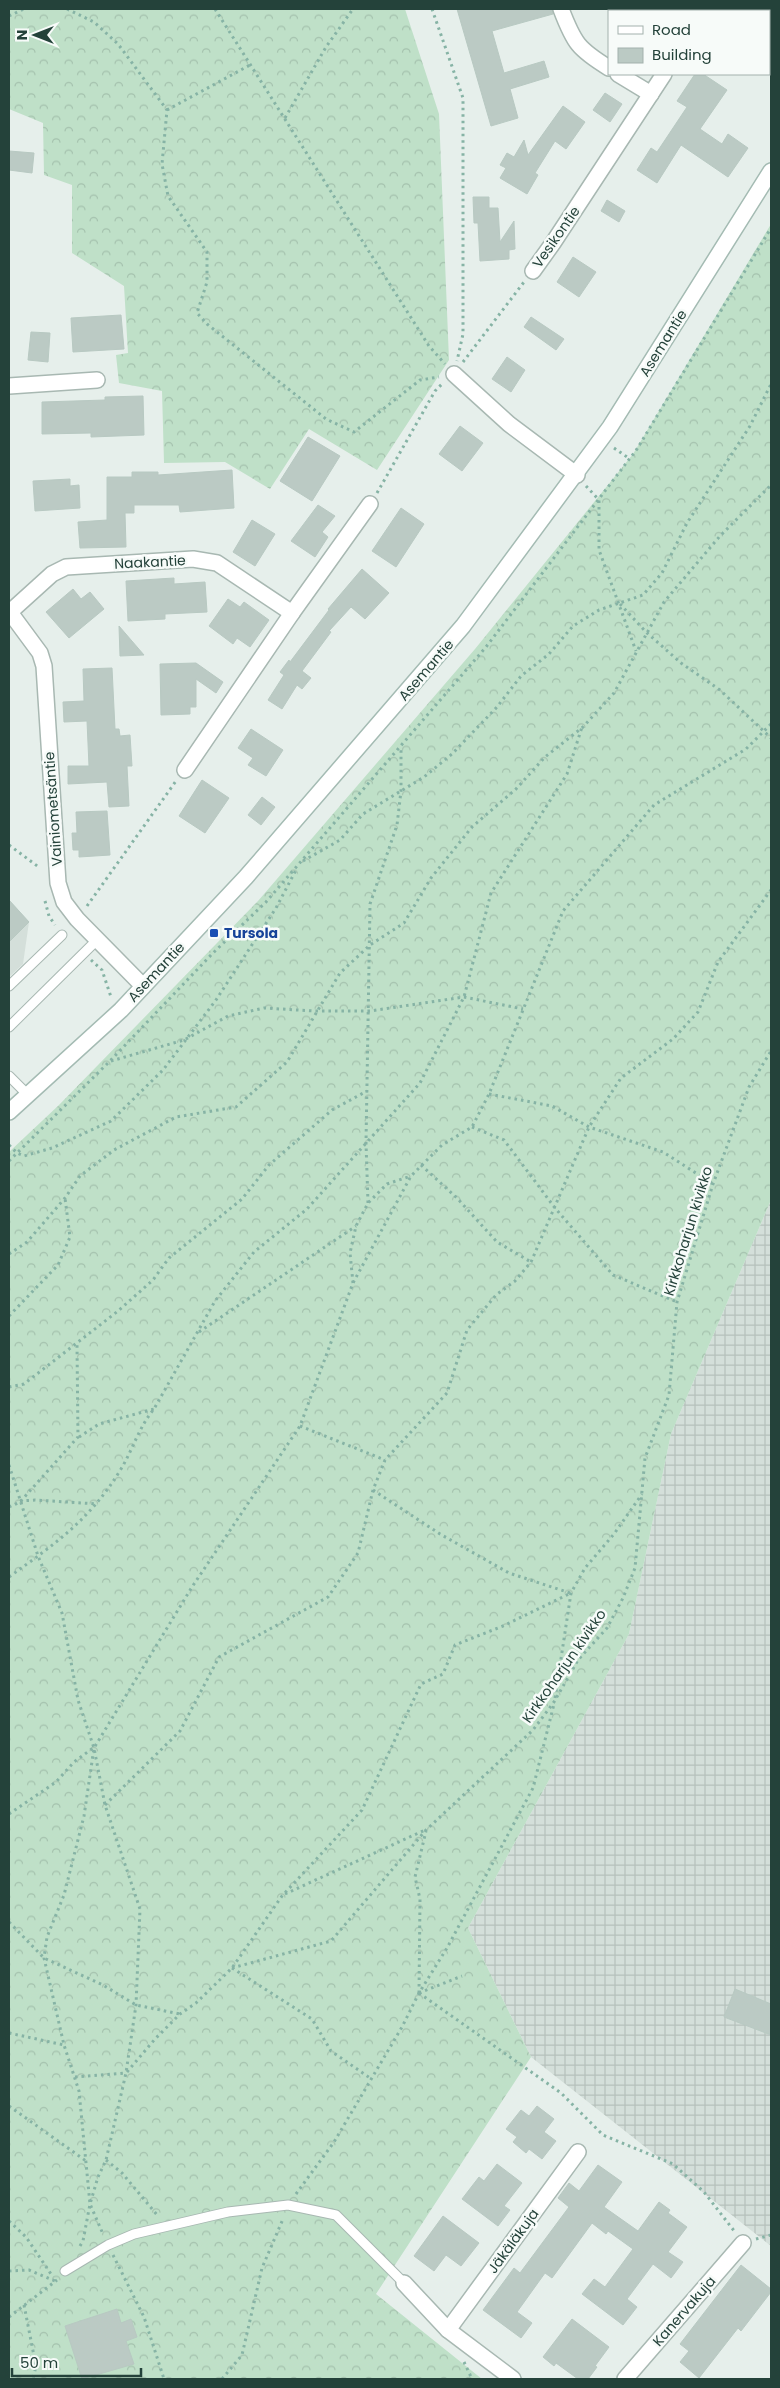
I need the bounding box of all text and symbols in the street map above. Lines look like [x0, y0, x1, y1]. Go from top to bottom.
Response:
north arrow [10, 10, 60, 60]
legend [608, 10, 770, 75]
text: Road [652, 19, 691, 40]
text: N [12, 30, 32, 40]
text: Building [652, 44, 712, 65]
street label: Vesikontie [527, 202, 585, 272]
street label: Asemantie [635, 305, 692, 380]
street label: Naakantie [114, 550, 187, 574]
street label: Asemantie [394, 635, 459, 705]
street label: Vainiometsäntie [39, 751, 67, 867]
place label: Tursola [224, 923, 278, 943]
marker: Tursola [208, 927, 220, 939]
street label: Asemantie [123, 937, 189, 1006]
street label: Kirkkoharjun kivikko [659, 1164, 717, 1298]
street label: Kirkkoharjun kivikko [517, 1605, 611, 1727]
street label: Jäkäläkuja [483, 2205, 543, 2277]
street label: Kanervakuja [648, 2272, 720, 2350]
scale bar [12, 2346, 141, 2378]
text: 50 m [20, 2352, 58, 2373]

